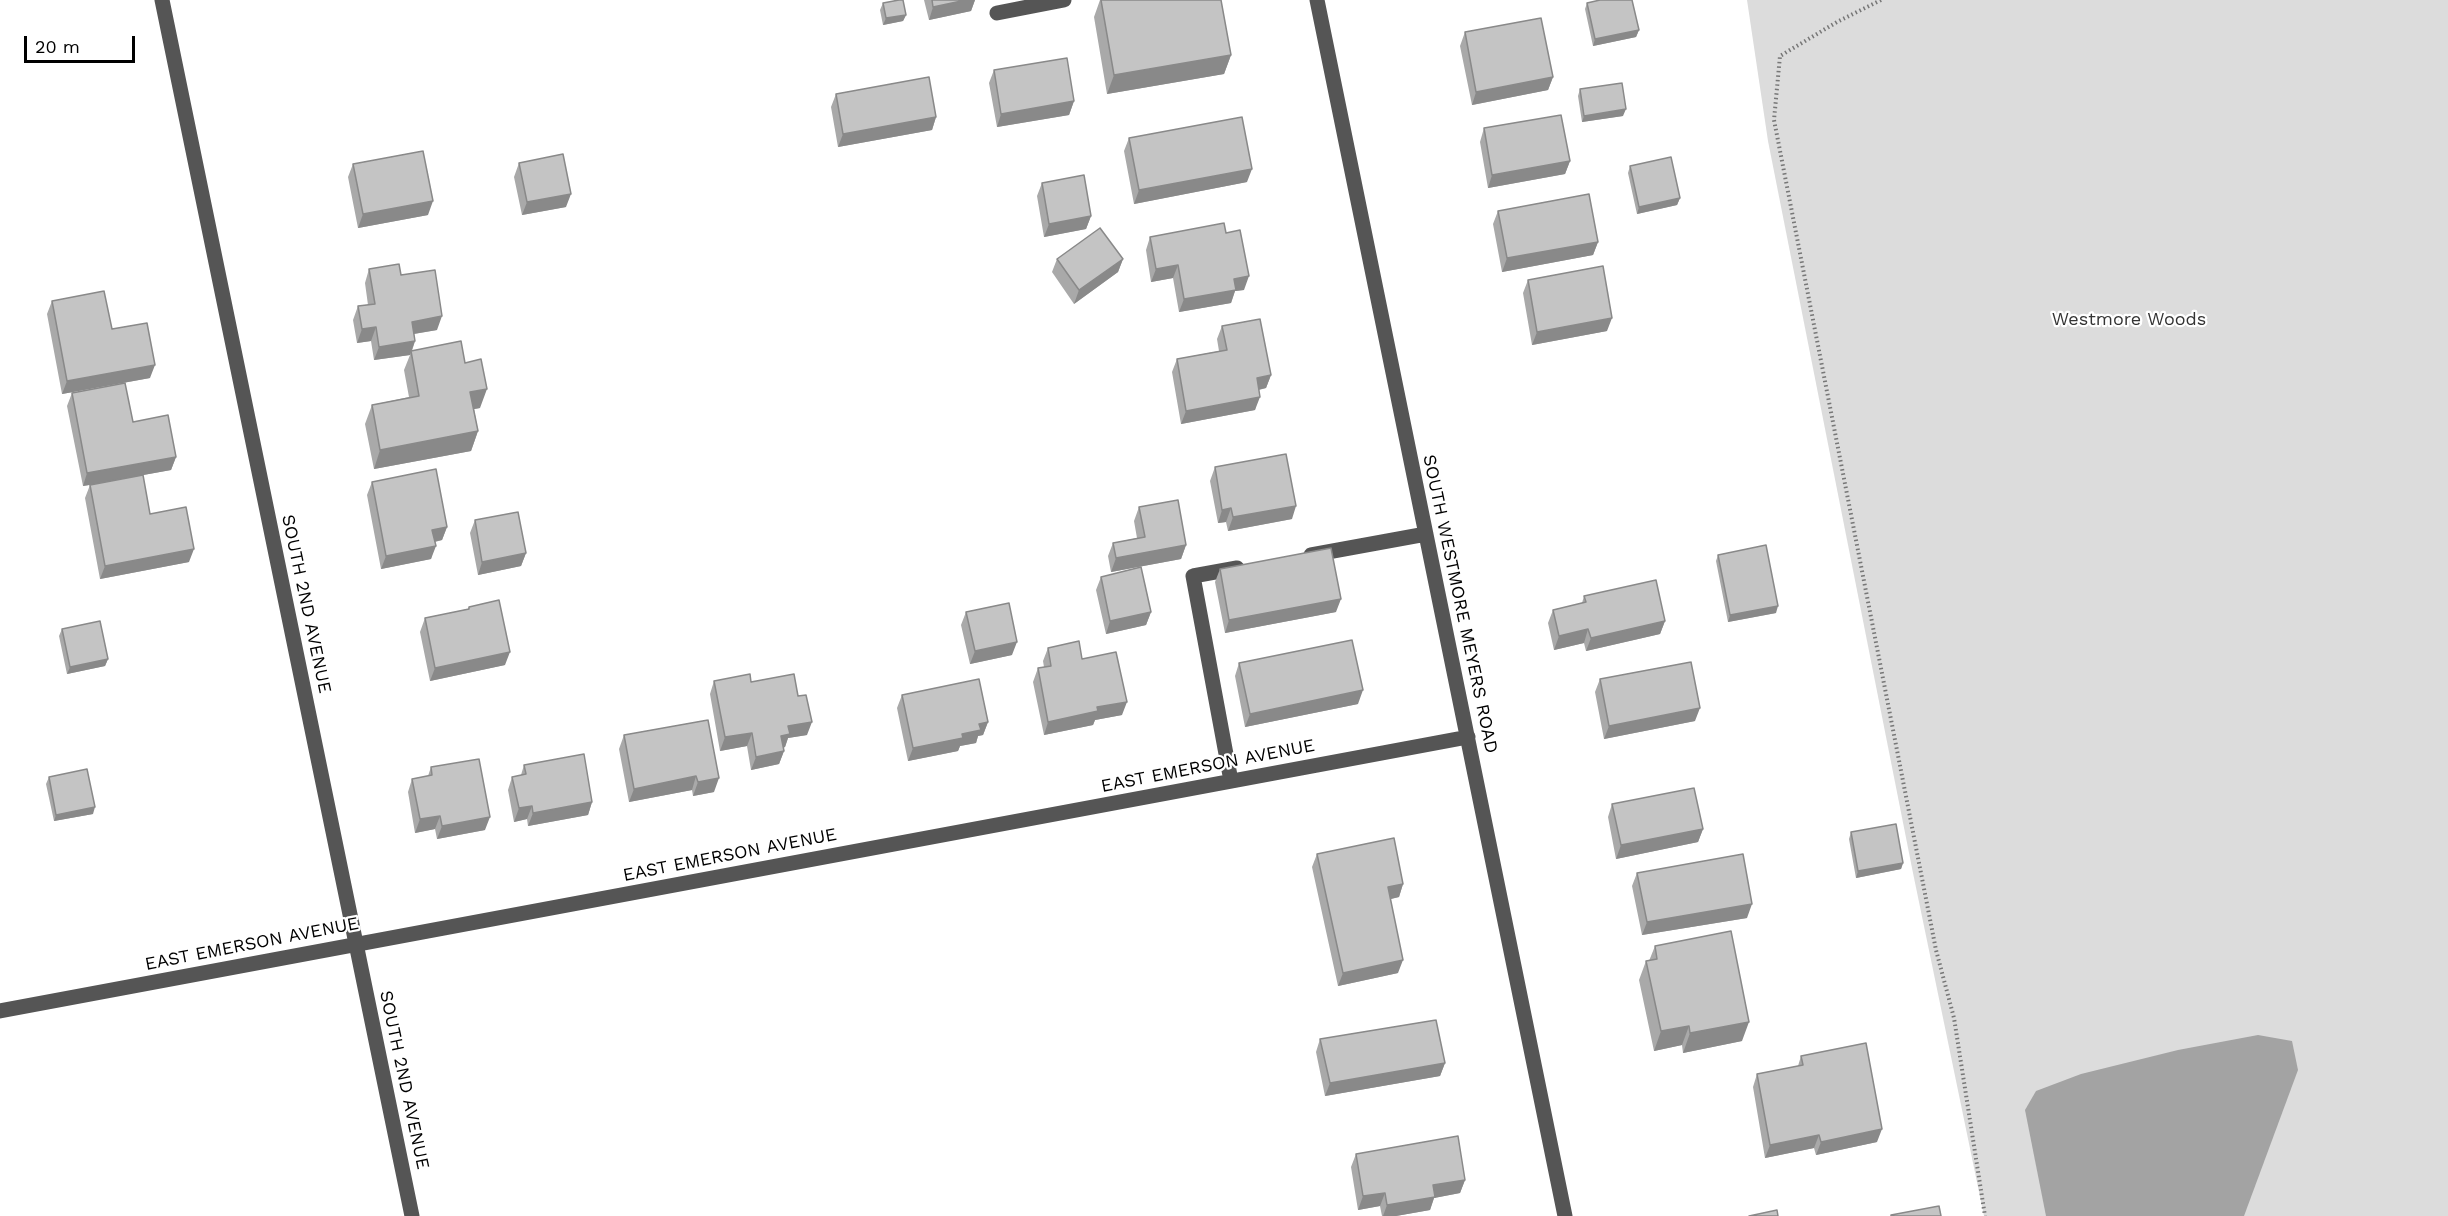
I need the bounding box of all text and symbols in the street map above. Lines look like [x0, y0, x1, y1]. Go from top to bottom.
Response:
scale bar [27, 24, 138, 62]
text: 20 m [35, 36, 80, 57]
park label: Westmore Woods [2052, 309, 2206, 331]
street label: SOUTH WESTMORE MEYERS ROAD [1418, 453, 1502, 755]
street label: SOUTH 2ND AVENUE [276, 513, 336, 695]
street label: EAST EMERSON AVENUE [1099, 735, 1317, 797]
street label: EAST EMERSON AVENUE [621, 824, 839, 886]
street label: EAST EMERSON AVENUE [143, 913, 361, 975]
street label: SOUTH 2ND AVENUE [374, 989, 434, 1171]

